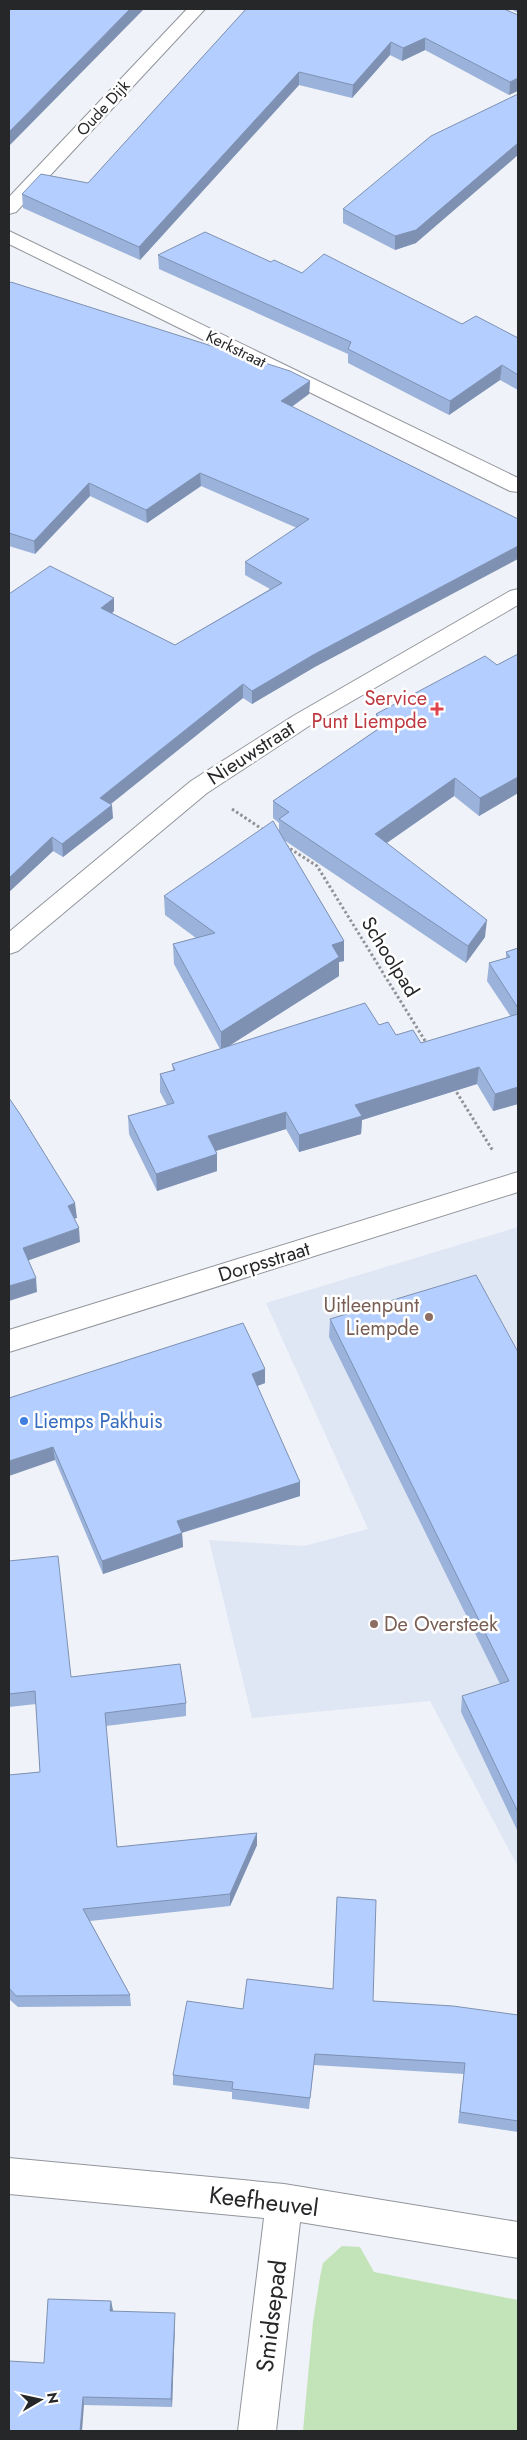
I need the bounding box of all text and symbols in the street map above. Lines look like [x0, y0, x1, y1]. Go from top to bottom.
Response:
street label: Oude Dijk [71, 74, 136, 141]
street label: Kerkstraat [202, 325, 270, 374]
place label: Service Punt Liempde [311, 684, 427, 736]
marker: Service Punt Liempde [431, 703, 443, 715]
street label: Nieuwstraat [202, 714, 301, 792]
street label: Schoolpad [354, 911, 426, 1003]
street label: Dorpsstraat [215, 1234, 314, 1290]
place label: Uitleenpunt Liempde [324, 1291, 419, 1343]
marker: Uitleenpunt Liempde [423, 1311, 435, 1323]
place label: Liemps Pakhuis [34, 1407, 163, 1436]
marker: Liemps Pakhuis [18, 1415, 30, 1427]
place label: De Oversteek [384, 1610, 498, 1639]
marker: De Oversteek [368, 1618, 380, 1630]
street label: Keefheuvel [207, 2177, 321, 2225]
street label: Smidsepad [247, 2258, 295, 2374]
north arrow [15, 2375, 65, 2425]
text: N [42, 2391, 64, 2405]

